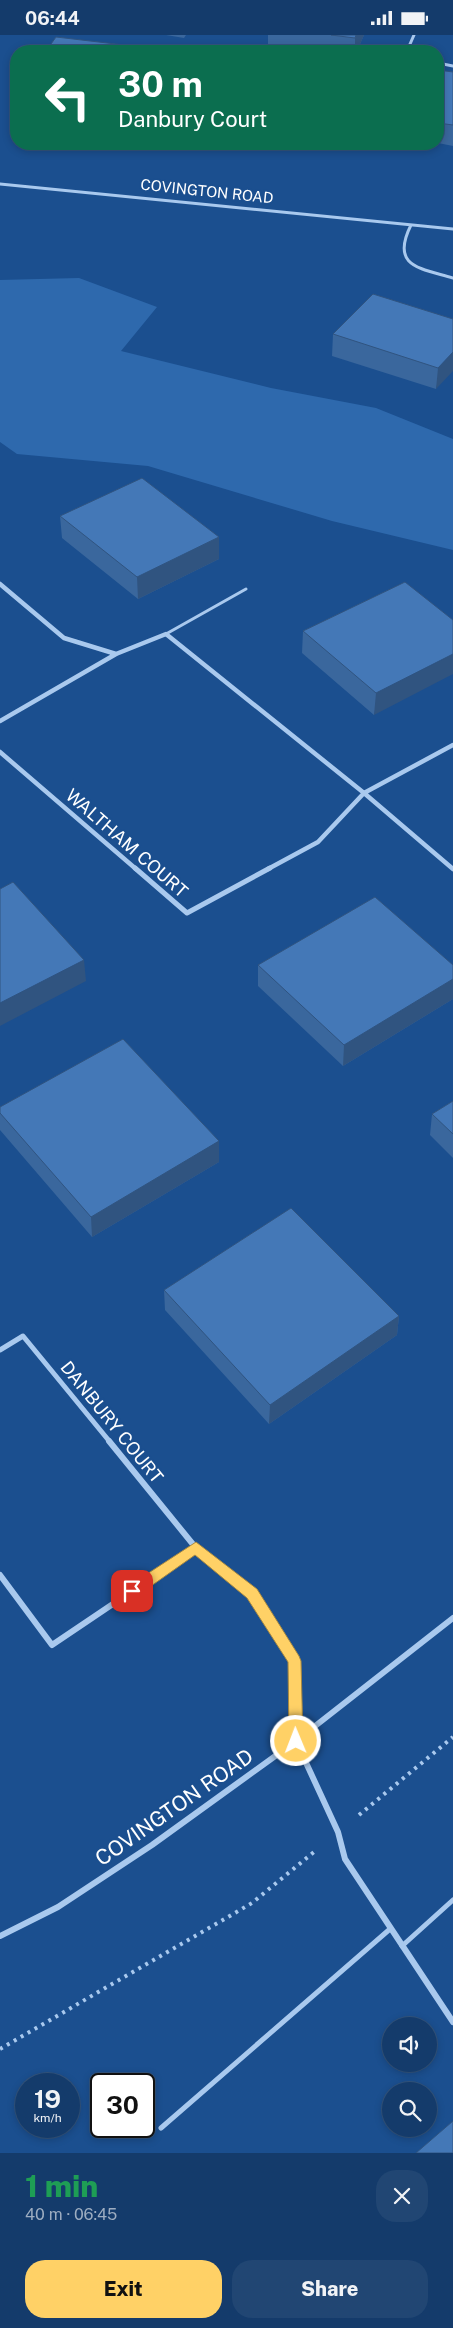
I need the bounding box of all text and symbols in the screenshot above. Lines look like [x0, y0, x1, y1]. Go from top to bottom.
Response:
text: 06:44 [25, 7, 80, 29]
text: 30 m [118, 64, 203, 105]
icon: left [35, 65, 100, 130]
text: Danbury Court [118, 106, 267, 132]
street label: COVINGTON ROAD [140, 176, 274, 206]
street label: WALTHAM COURT [62, 784, 193, 902]
street label: DANBURY COURT [56, 1357, 168, 1487]
pin [111, 1570, 153, 1612]
icon: arrive [118, 1577, 146, 1605]
position arrow [269, 1714, 321, 1766]
street label: COVINGTON ROAD [90, 1743, 258, 1871]
map controls [382, 2017, 437, 2137]
button: sound [382, 2017, 437, 2072]
speed limit sign: 30 [90, 2073, 155, 2138]
button: search [382, 2082, 437, 2137]
text: 19 [34, 2084, 61, 2114]
text: km/h [33, 2111, 62, 2125]
text: 1 min [25, 2168, 98, 2204]
button: close [376, 2170, 428, 2222]
text: 40 m · 06:45 [25, 2205, 117, 2224]
button: Exit [25, 2260, 222, 2318]
button: Share [232, 2260, 428, 2318]

